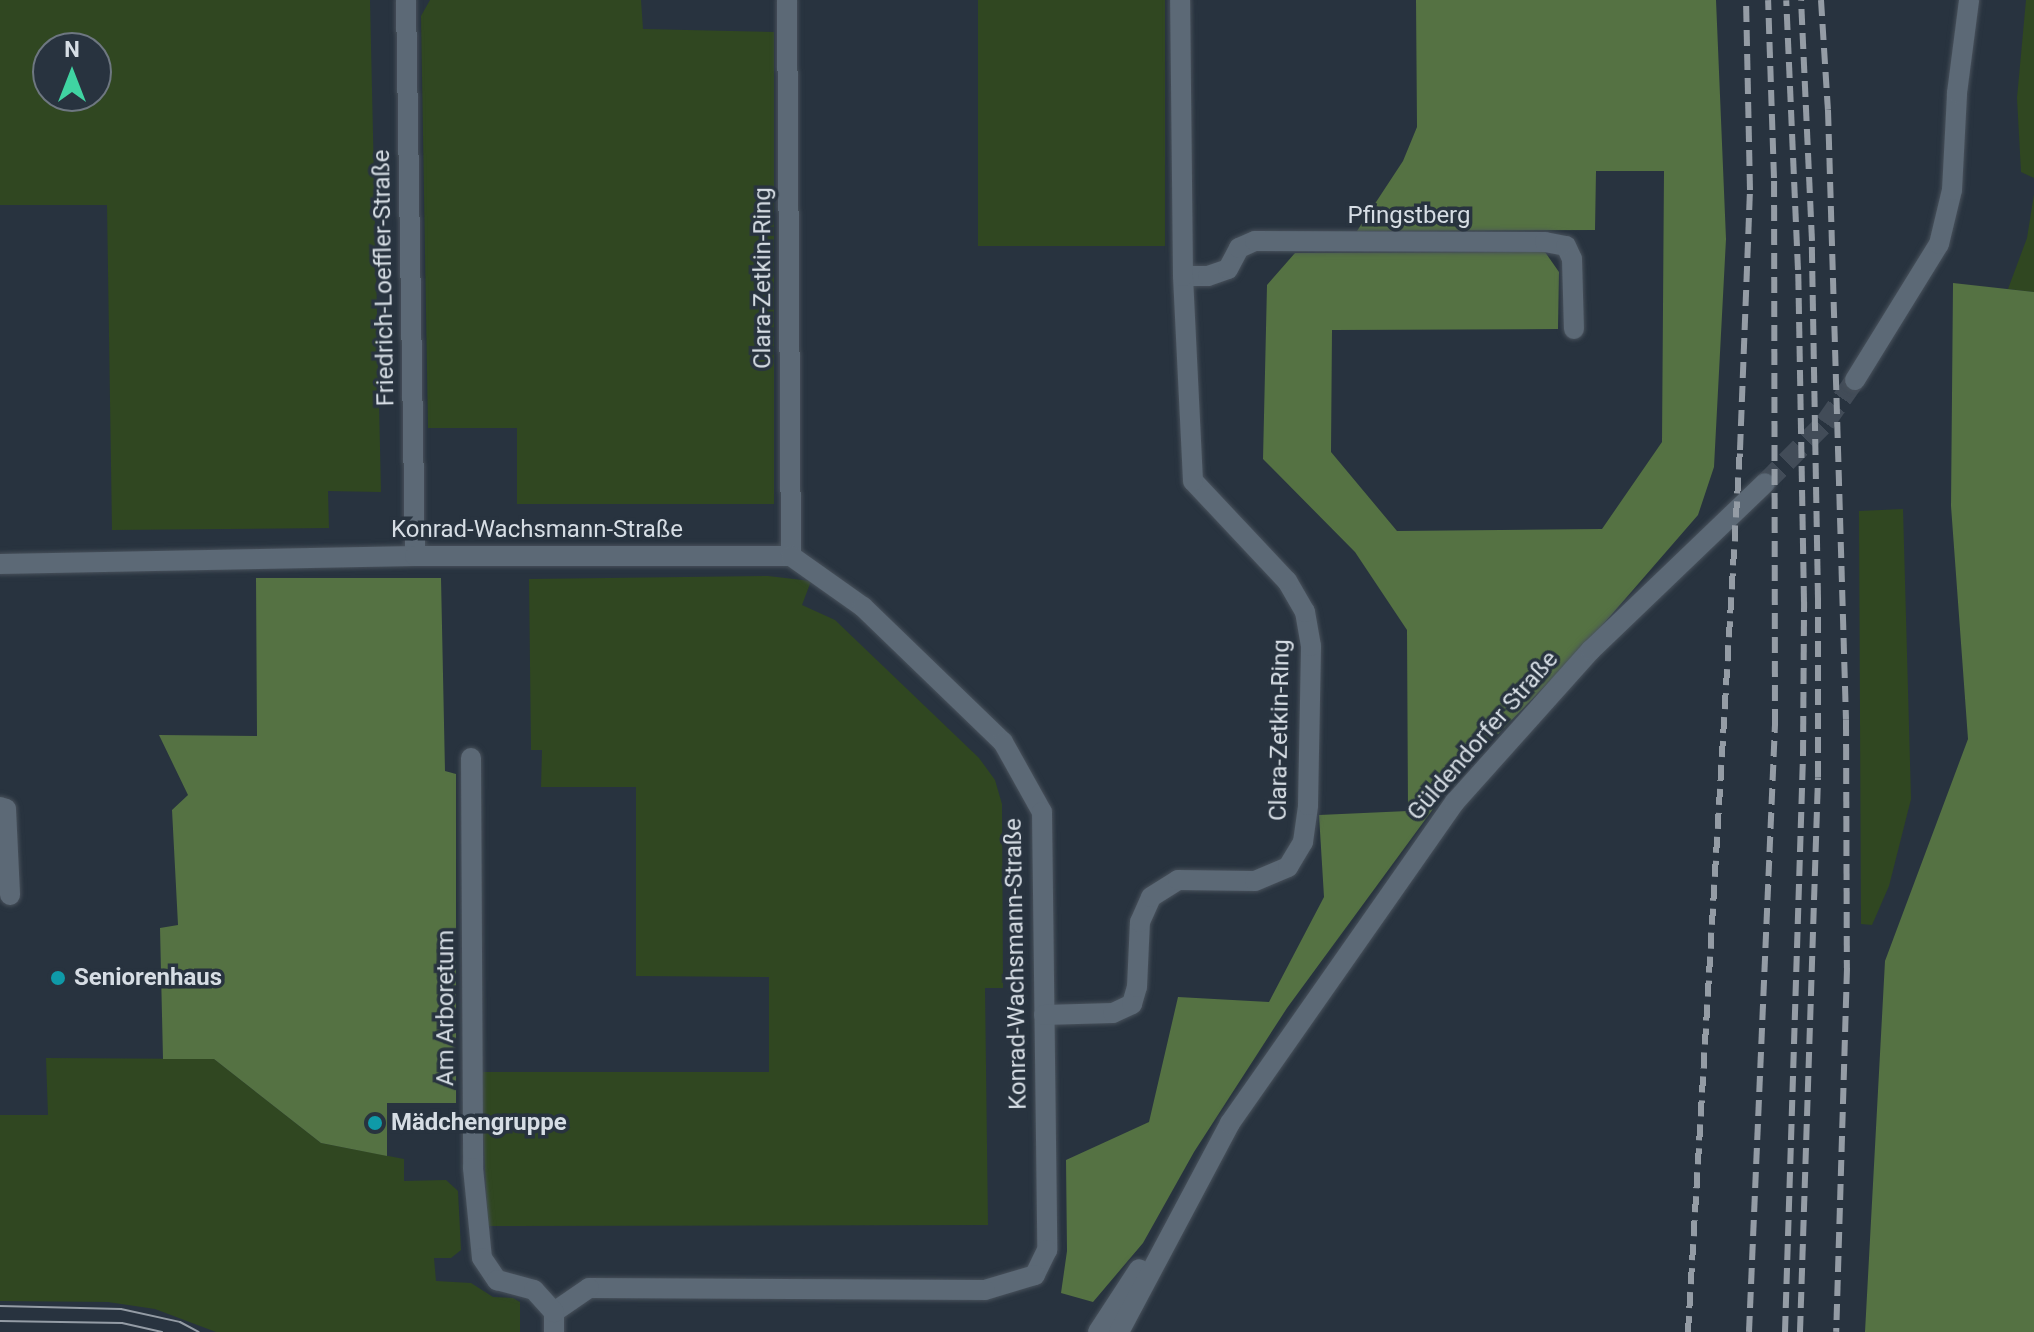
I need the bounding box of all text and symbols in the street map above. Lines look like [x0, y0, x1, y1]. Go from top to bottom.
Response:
north arrow [32, 32, 112, 112]
text: N [64, 37, 80, 62]
street label: Friedrich-Loeffler-Straße [367, 149, 401, 407]
street label: Clara-Zetkin-Ring [749, 187, 777, 369]
street label: Pfingstberg [1348, 202, 1470, 230]
street label: Konrad-Wachsmann-Straße [391, 516, 683, 544]
street label: Clara-Zetkin-Ring [1264, 639, 1296, 821]
street label: Güldendorfer Straße [1402, 645, 1564, 827]
street label: Konrad-Wachsmann-Straße [999, 818, 1033, 1110]
street label: Am Arboretum [432, 930, 460, 1086]
place label: Seniorenhaus [74, 964, 222, 992]
marker: Seniorenhaus [49, 969, 67, 987]
place label: Mädchengruppe [391, 1109, 567, 1137]
marker: Mädchengruppe [366, 1114, 384, 1132]

